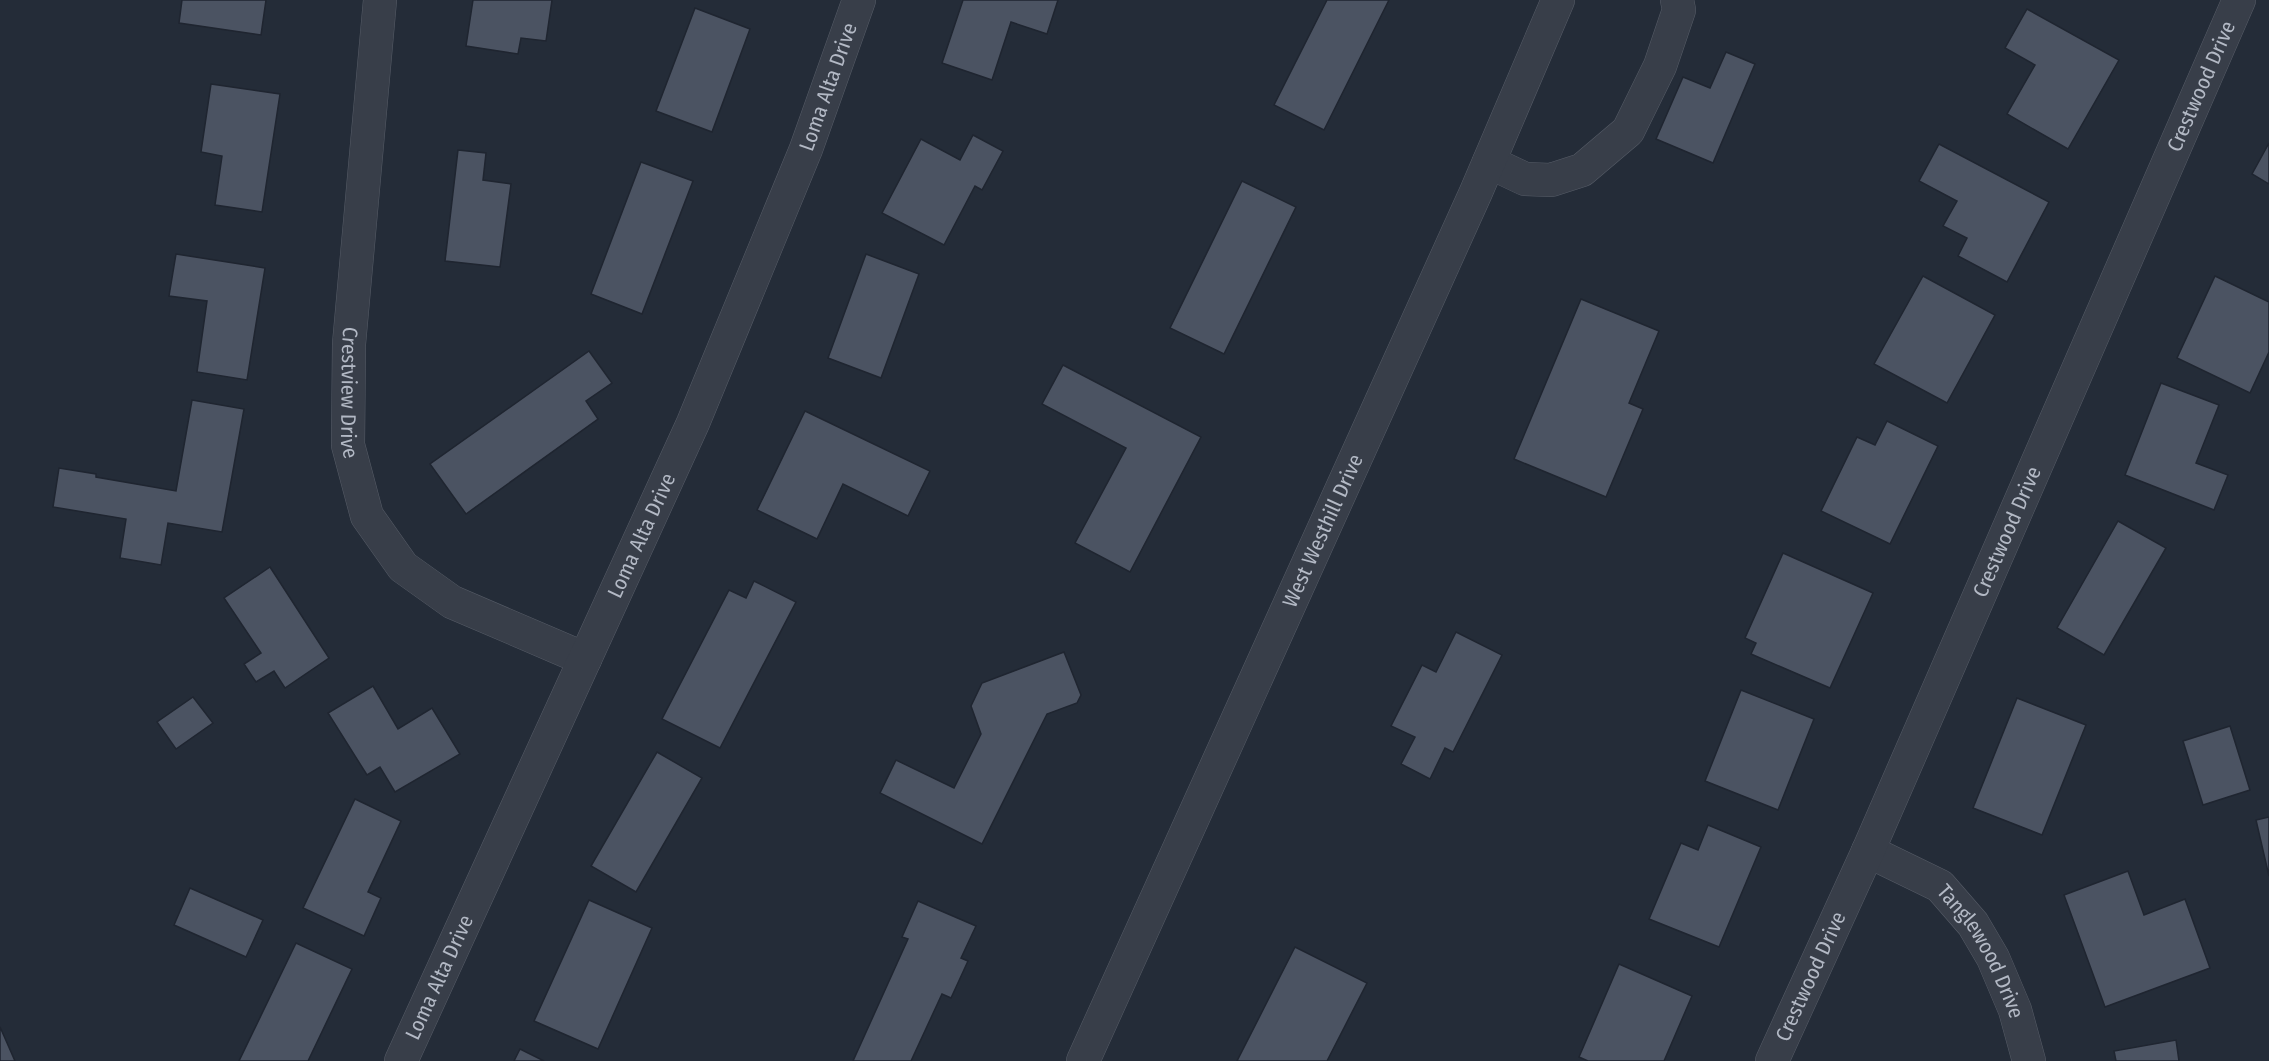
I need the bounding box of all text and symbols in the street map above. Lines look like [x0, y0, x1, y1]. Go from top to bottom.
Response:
street label: Crestwood Drive [2161, 17, 2241, 156]
street label: Loma Alta Drive [793, 19, 863, 154]
street label: Crestview Drive [335, 326, 364, 461]
street label: West Westhill Drive [1277, 450, 1369, 611]
street label: Crestwood Drive [1967, 463, 2047, 601]
street label: Loma Alta Drive [602, 469, 681, 602]
street label: Tanglewood Drive [1931, 879, 2030, 1021]
street label: Crestwood Drive [1770, 907, 1852, 1045]
street label: Loma Alta Drive [400, 911, 479, 1044]

